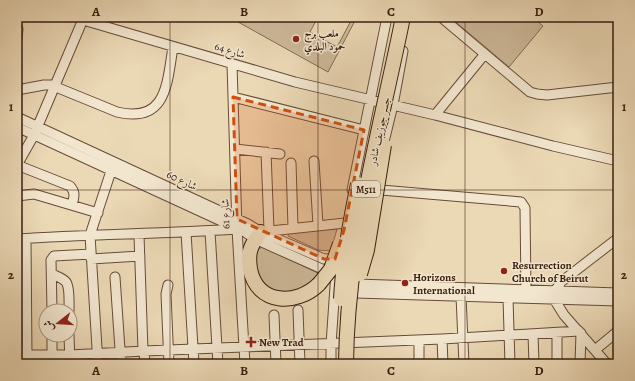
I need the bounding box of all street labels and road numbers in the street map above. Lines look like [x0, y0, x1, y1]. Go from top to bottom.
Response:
street label: شارع 64 [212, 39, 247, 64]
street label: جسر جوزيف شادر [365, 95, 394, 168]
street label: شارع 60 [163, 167, 200, 196]
road number: M511 [352, 181, 380, 197]
street label: شارع 61 [217, 199, 236, 229]

